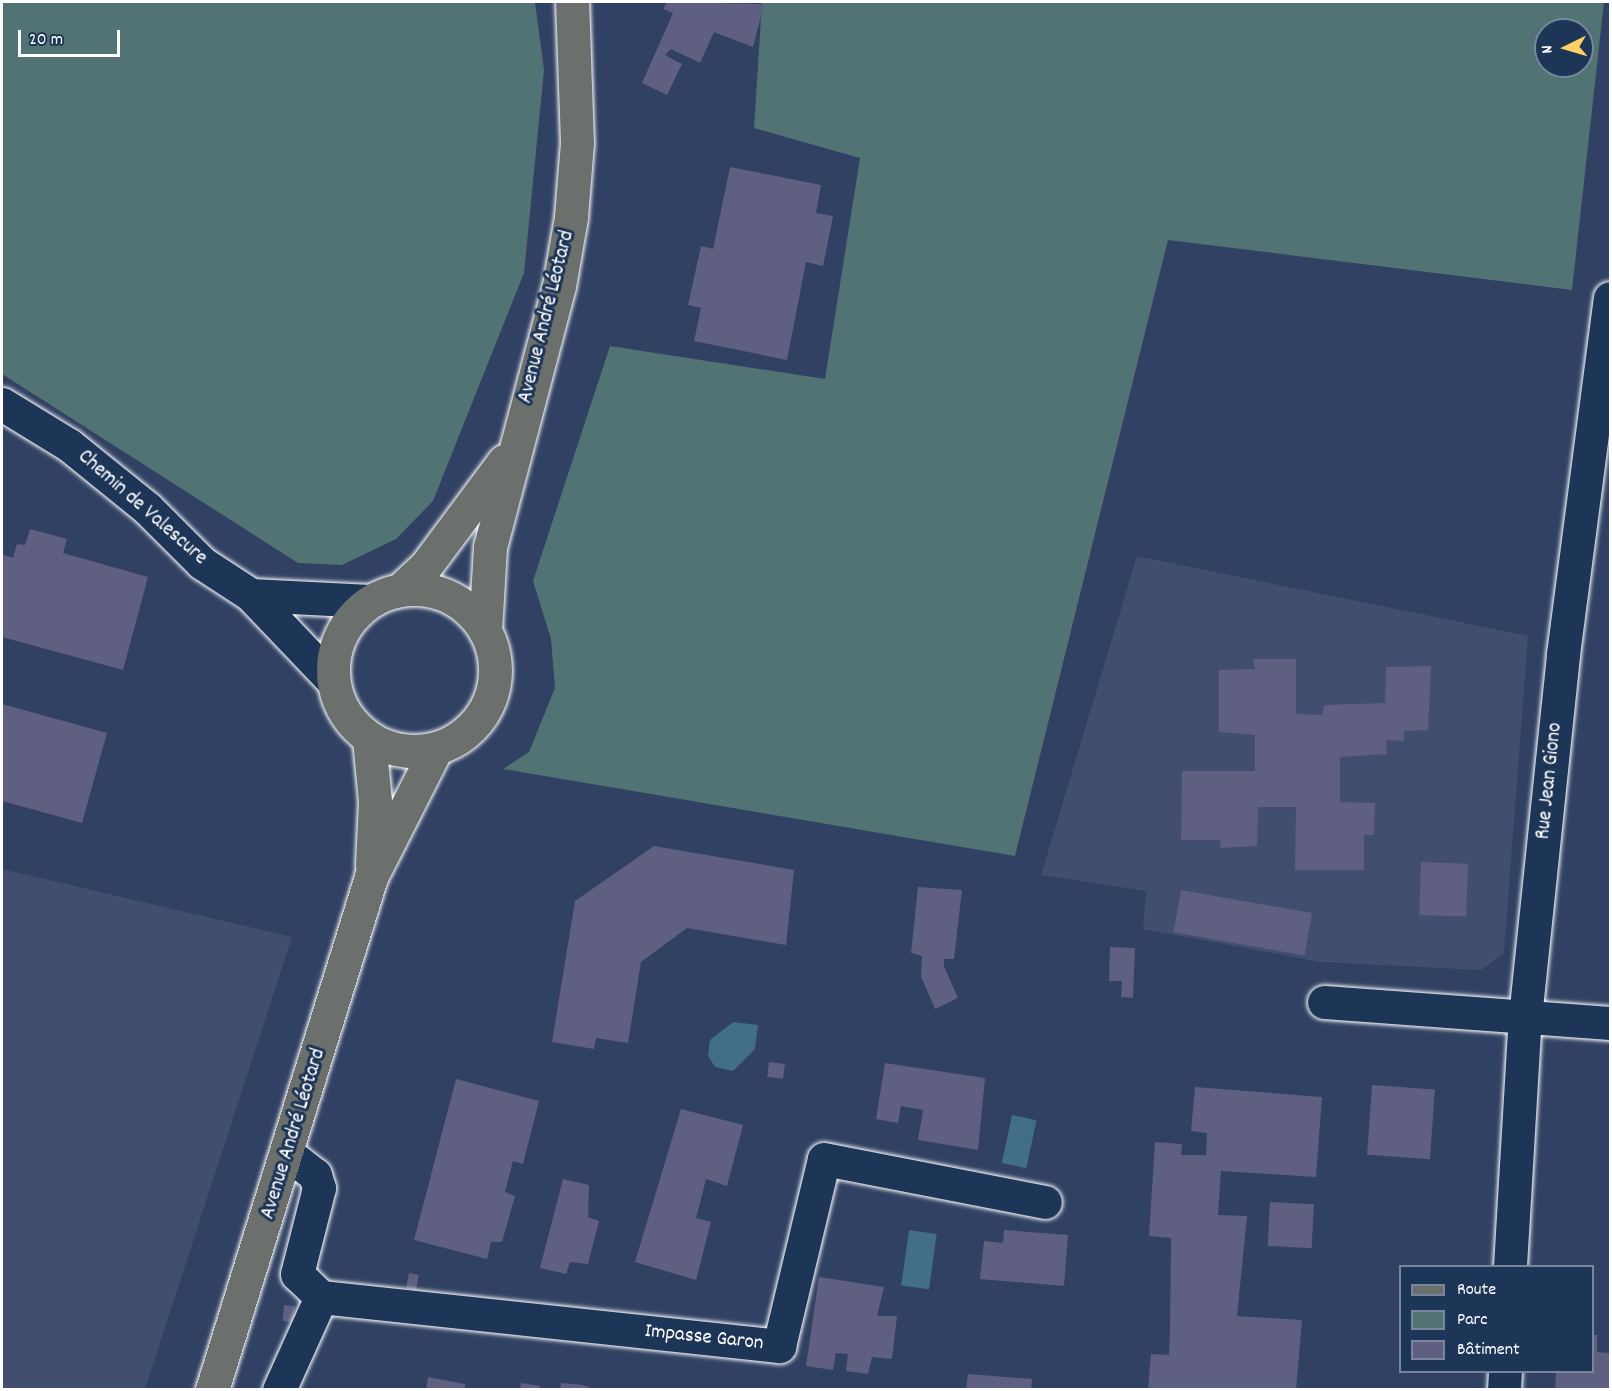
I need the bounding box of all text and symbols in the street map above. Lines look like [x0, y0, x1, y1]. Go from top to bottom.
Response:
scale bar [21, 18, 123, 56]
north arrow [1534, 18, 1594, 78]
text: 20 m [29, 28, 63, 53]
text: N [1536, 44, 1559, 54]
street label: Avenue André Léotard [513, 228, 581, 406]
street label: Chemin de Valescure [72, 445, 212, 571]
street label: Rue Jean Giono [1531, 721, 1569, 841]
street label: Avenue André Léotard [256, 1046, 332, 1222]
legend [1399, 1265, 1594, 1373]
text: Route [1457, 1278, 1496, 1303]
text: Parc [1457, 1308, 1488, 1333]
street label: Impasse Garon [643, 1319, 765, 1357]
text: Bâtiment [1457, 1338, 1520, 1363]

